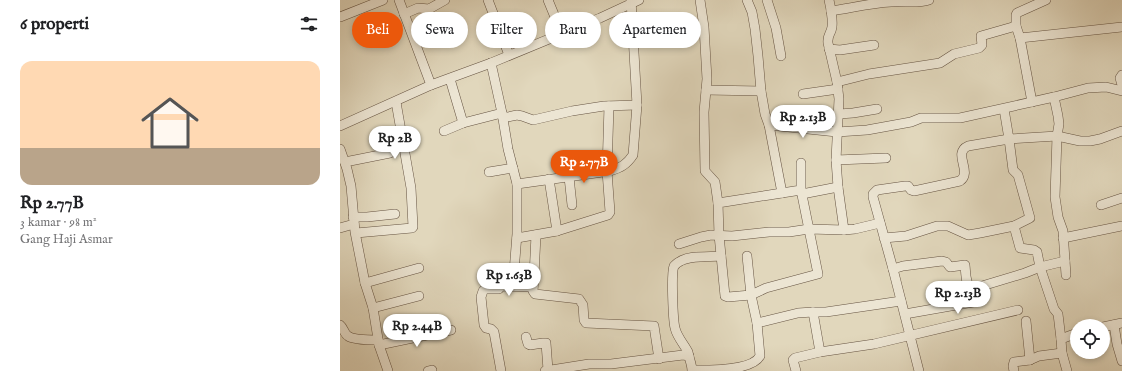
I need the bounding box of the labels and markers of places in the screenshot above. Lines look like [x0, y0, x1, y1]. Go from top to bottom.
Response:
pin: Rp 2.13B [762, 105, 844, 139]
pin: Rp 2B [367, 126, 423, 160]
pin: Rp 2.77B [543, 150, 625, 184]
pin: Rp 1.63B [468, 263, 550, 297]
pin: Rp 2.13B [917, 281, 999, 315]
pin: Rp 2.44B [376, 314, 458, 348]

